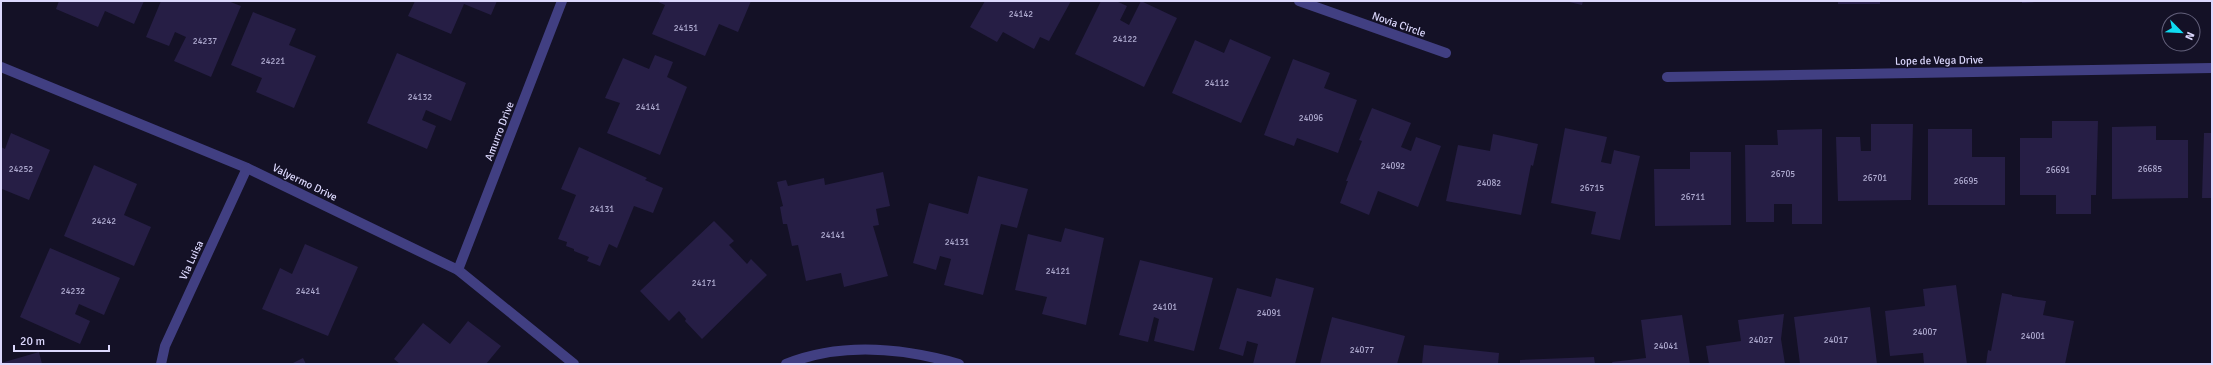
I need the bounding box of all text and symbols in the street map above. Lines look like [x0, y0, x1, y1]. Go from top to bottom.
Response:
house number: 24142 [1009, 9, 1033, 20]
street label: Novia Circle [1370, 9, 1428, 40]
north arrow [2161, 12, 2201, 52]
house number: 24151 [674, 23, 698, 34]
text: N [2182, 30, 2197, 42]
house number: 24122 [1113, 34, 1137, 45]
house number: 24237 [193, 36, 217, 47]
street label: Lope de Vega Drive [1895, 53, 1983, 68]
house number: 24221 [261, 56, 285, 67]
house number: 24112 [1205, 78, 1229, 89]
house number: 24132 [408, 92, 432, 103]
street label: Amurro Drive [482, 100, 517, 163]
house number: 24141 [636, 102, 660, 113]
house number: 24096 [1299, 113, 1323, 124]
street label: Valyermo Drive [270, 161, 339, 204]
house number: 24092 [1381, 161, 1405, 172]
house number: 24252 [9, 164, 33, 175]
house number: 26685 [2138, 164, 2162, 175]
house number: 26691 [2046, 165, 2070, 176]
house number: 26705 [1771, 169, 1795, 180]
house number: 26701 [1863, 173, 1887, 184]
house number: 26695 [1954, 176, 1978, 187]
house number: 24082 [1477, 178, 1501, 189]
house number: 26715 [1580, 183, 1604, 194]
house number: 26711 [1681, 192, 1705, 203]
house number: 24131 [590, 204, 614, 215]
house number: 24242 [92, 216, 116, 227]
house number: 24141 [821, 230, 845, 241]
house number: 24131 [945, 237, 969, 248]
street label: Via Luisa [177, 238, 206, 282]
house number: 24121 [1046, 266, 1070, 277]
house number: 24171 [692, 278, 716, 289]
house number: 24232 [61, 286, 85, 297]
house number: 24241 [296, 286, 320, 297]
house number: 24101 [1153, 302, 1177, 313]
house number: 24091 [1257, 308, 1281, 319]
scale bar [14, 327, 109, 353]
house number: 24007 [1913, 327, 1937, 338]
house number: 24001 [2021, 331, 2045, 342]
text: 20 m [20, 334, 45, 349]
house number: 24027 [1749, 335, 1773, 346]
house number: 24017 [1824, 335, 1848, 346]
house number: 24041 [1654, 341, 1678, 352]
house number: 24077 [1350, 345, 1374, 356]

